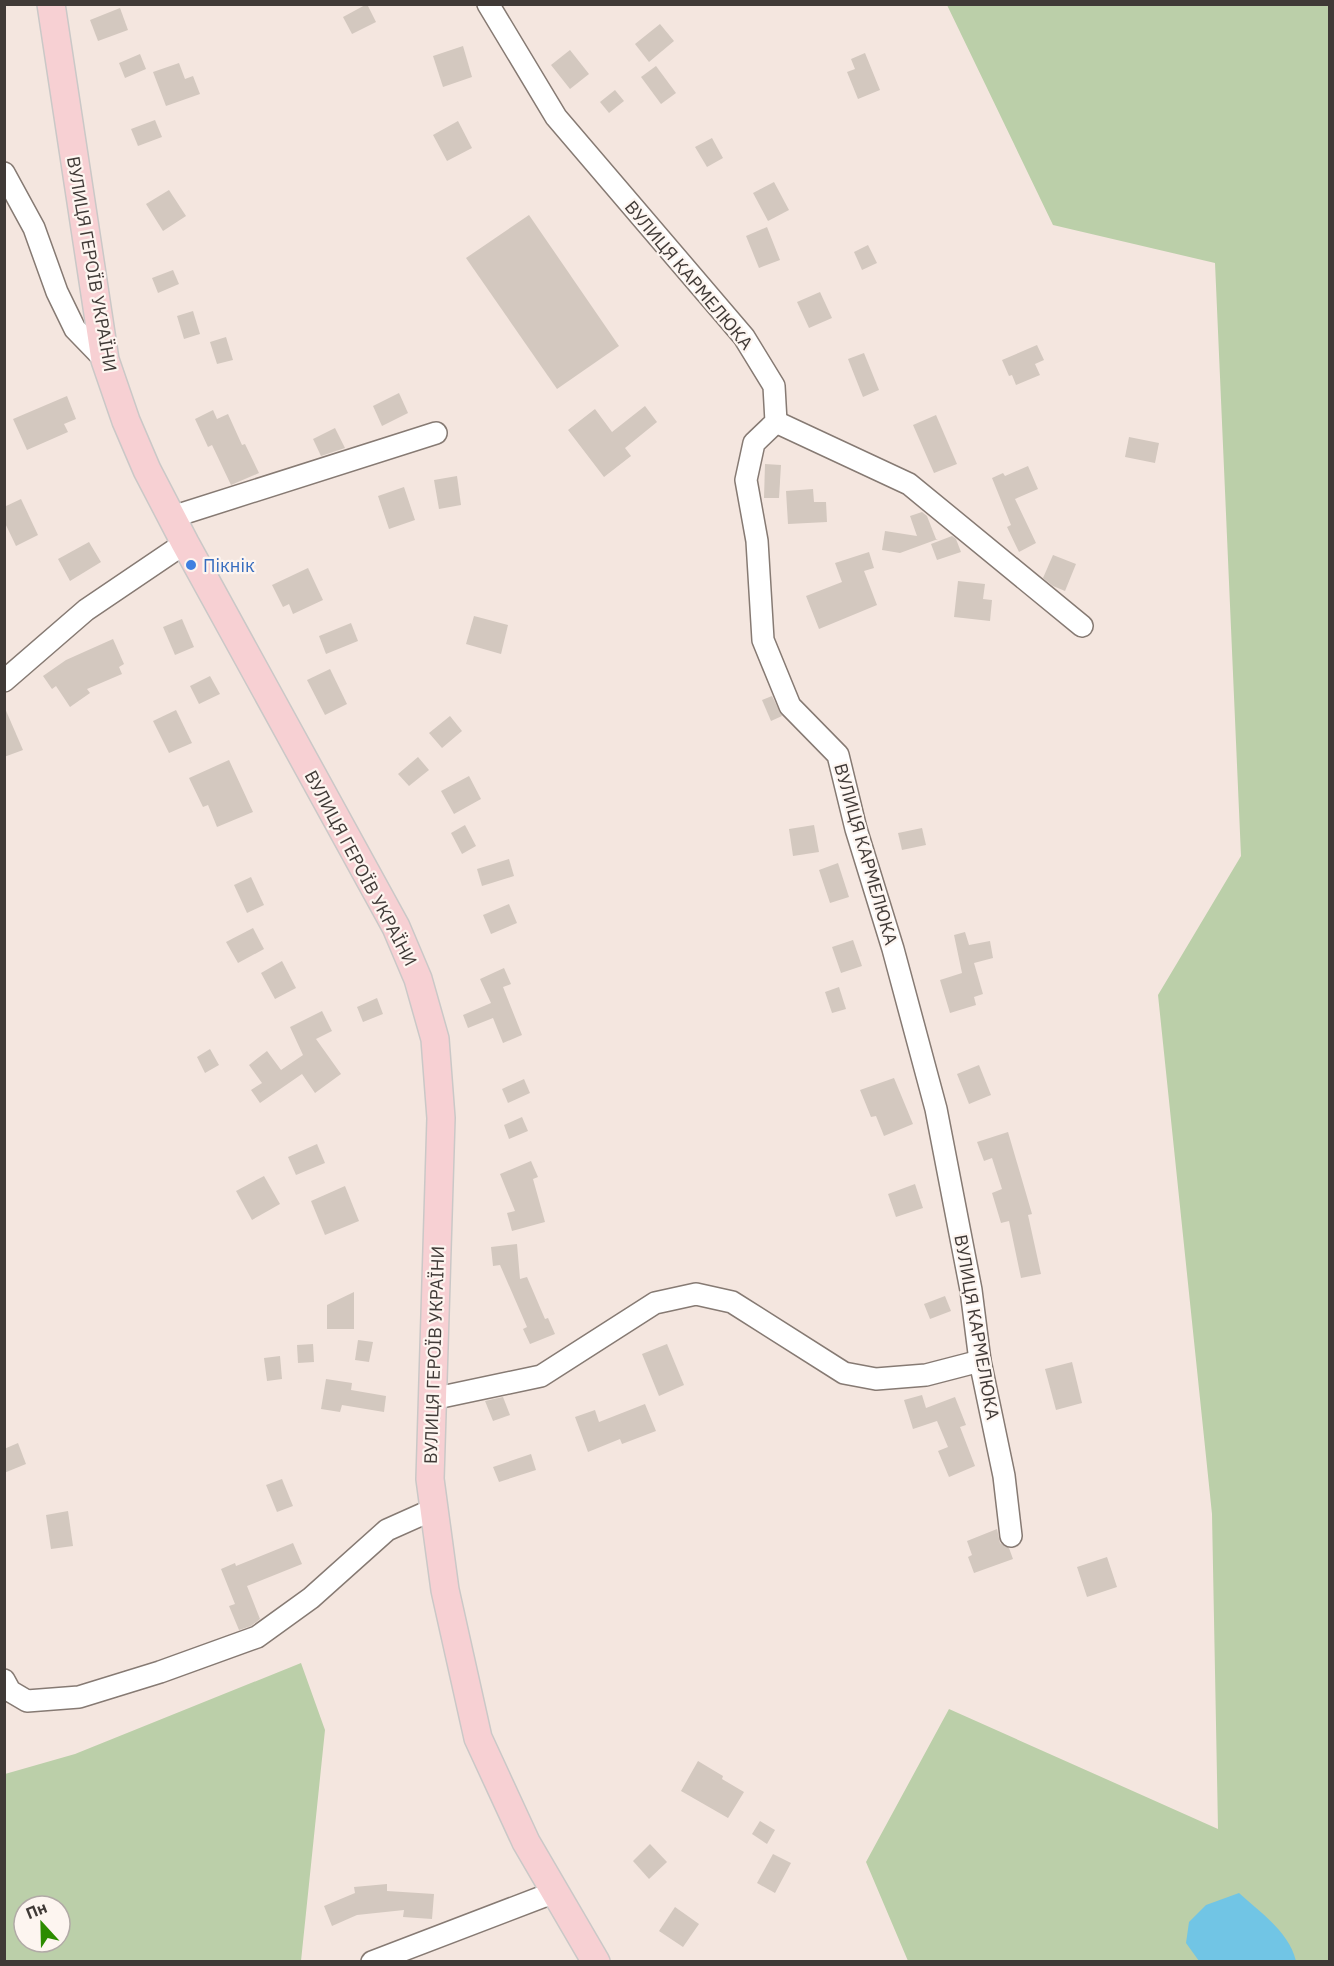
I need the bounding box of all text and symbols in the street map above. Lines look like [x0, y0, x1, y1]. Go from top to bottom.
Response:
street label: ВУЛИЦЯ ГЕРОЇВ УКРАЇНИ [62, 154, 122, 374]
street label: ВУЛИЦЯ КАРМЕЛЮКА [620, 196, 758, 355]
place label: Пікнік [203, 554, 255, 577]
marker: Пікнік [184, 558, 198, 572]
street label: ВУЛИЦЯ КАРМЕЛЮКА [829, 761, 903, 948]
street label: ВУЛИЦЯ ГЕРОЇВ УКРАЇНИ [300, 766, 422, 970]
street label: ВУЛИЦЯ КАРМЕЛЮКА [949, 1233, 1005, 1422]
street label: ВУЛИЦЯ ГЕРОЇВ УКРАЇНИ [419, 1245, 449, 1465]
north arrow [12, 1894, 72, 1954]
text: Пн [23, 1897, 50, 1923]

